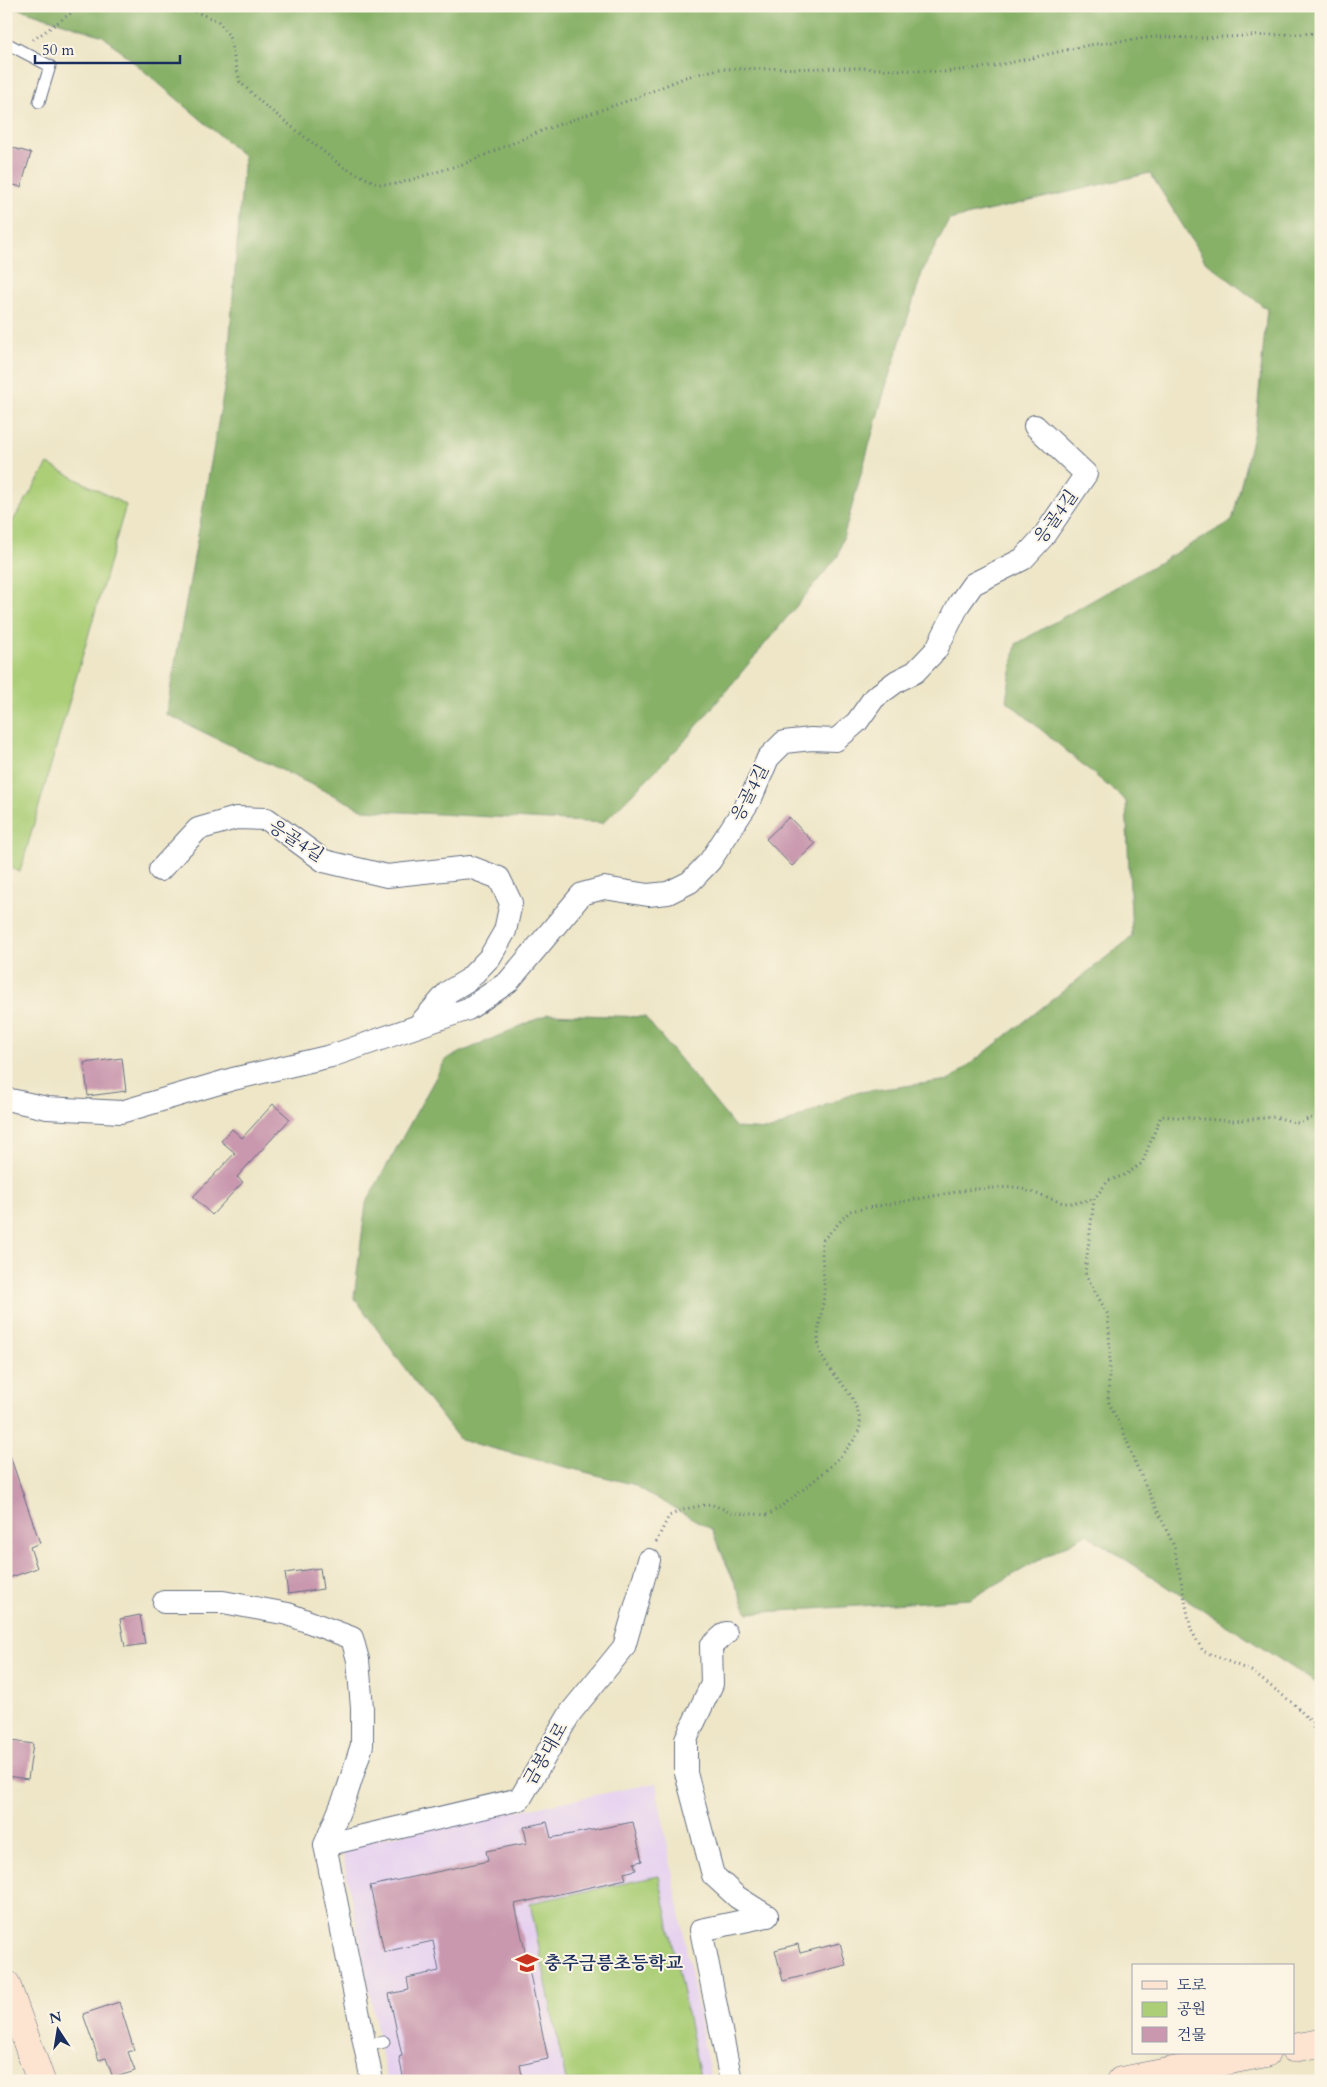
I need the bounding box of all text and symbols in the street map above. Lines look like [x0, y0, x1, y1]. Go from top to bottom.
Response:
scale bar [35, 32, 180, 64]
text: 50 m [42, 40, 74, 60]
street label: 응골4길 [1028, 485, 1084, 549]
street label: 응골4길 [725, 760, 775, 826]
street label: 응골4길 [263, 814, 329, 868]
street label: 금봉대로 [518, 1718, 574, 1790]
school or university icon: 충주금릉초등학교 [514, 1950, 540, 1976]
place label: 충주금릉초등학교 [544, 1951, 684, 1976]
legend [1132, 1964, 1294, 2054]
text: 도로 [1177, 1975, 1206, 1995]
text: 공원 [1177, 1999, 1206, 2019]
north arrow [32, 2004, 82, 2054]
text: N [47, 2007, 63, 2028]
text: 건물 [1177, 2025, 1206, 2045]

